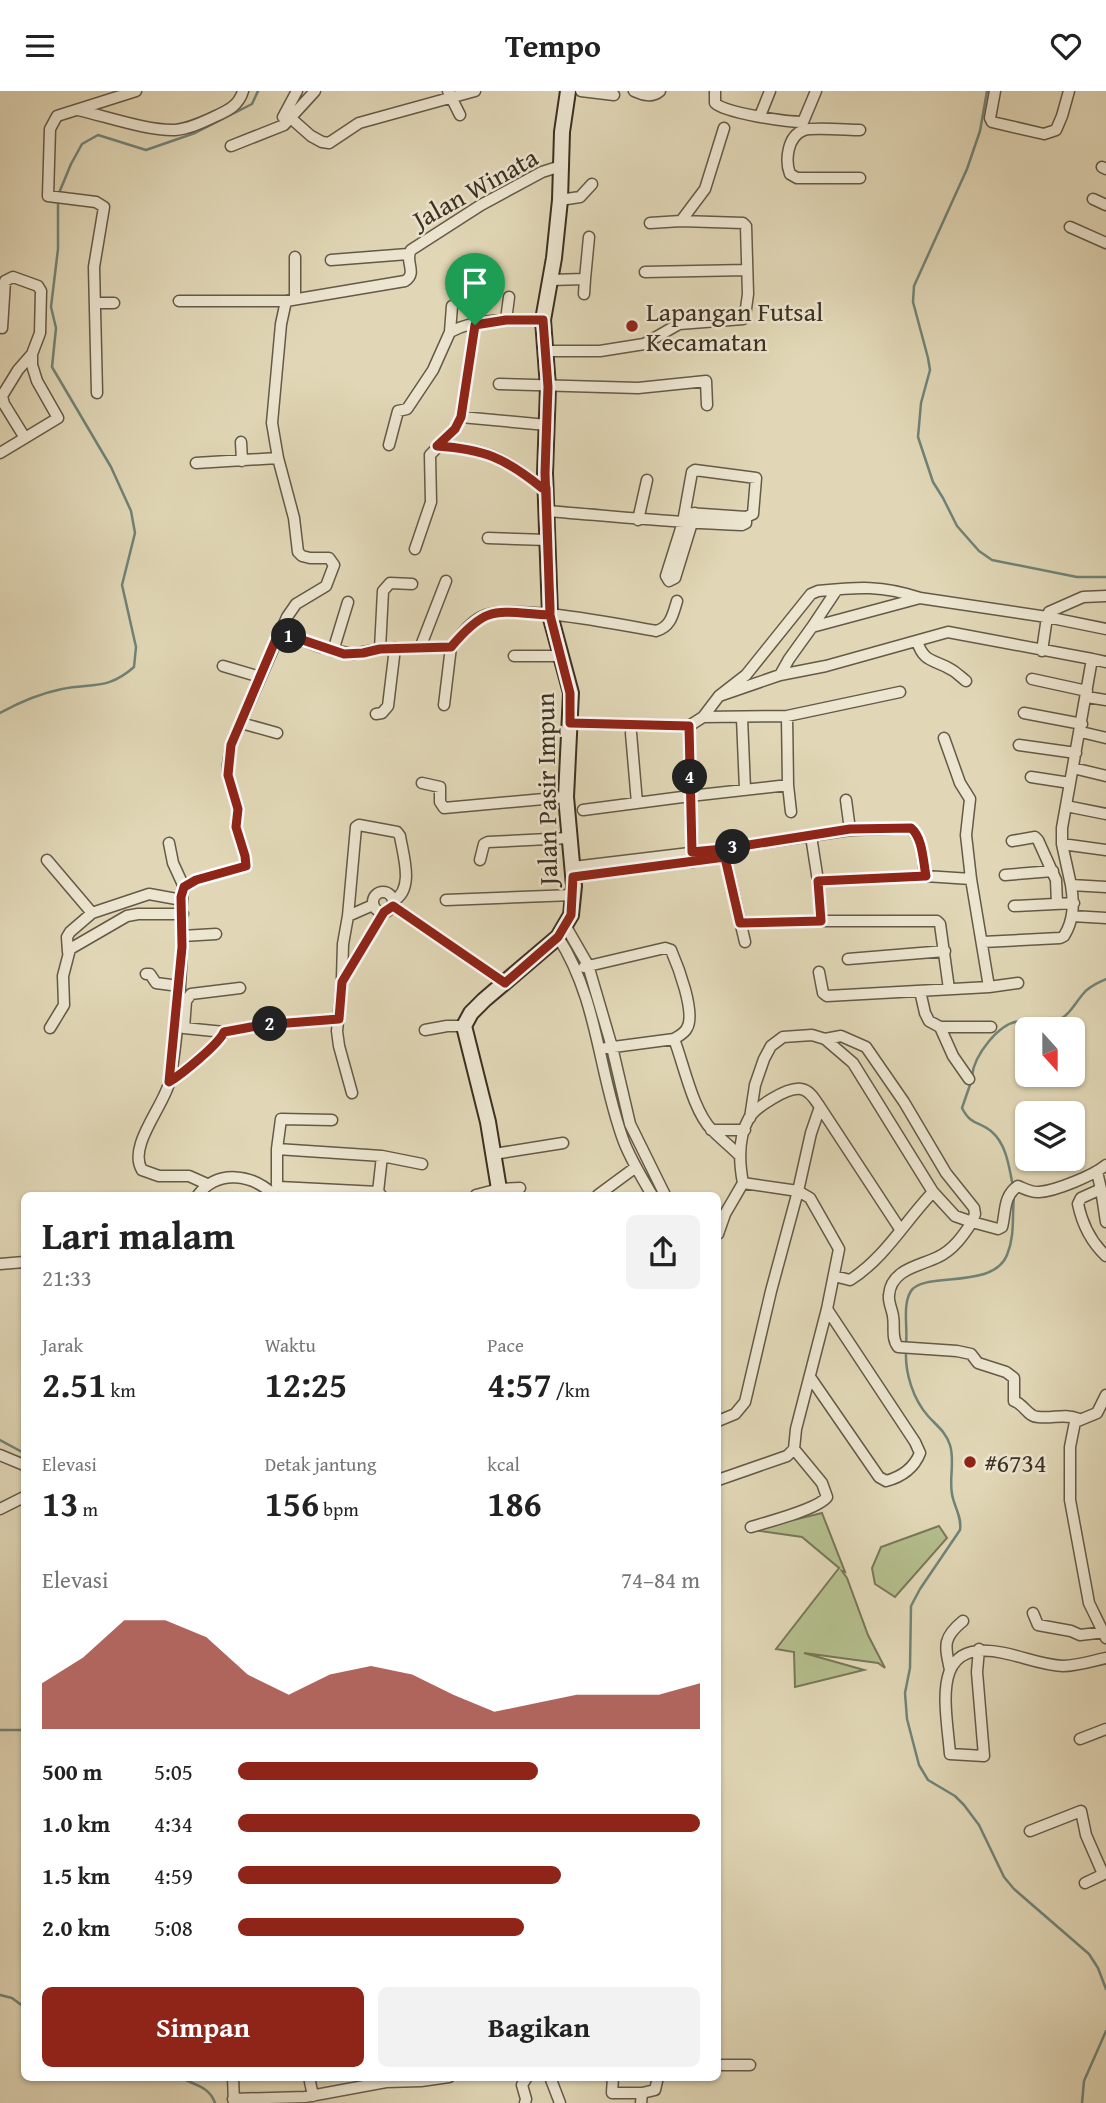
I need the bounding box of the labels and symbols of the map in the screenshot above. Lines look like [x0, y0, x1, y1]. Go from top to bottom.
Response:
street label: Jalan Winata [403, 137, 545, 240]
pin [445, 253, 505, 325]
place label: Lapangan Futsal Kecamatan [646, 292, 823, 361]
marker: Lapangan Futsal Kecamatan [624, 318, 640, 334]
pin: 1 [272, 619, 306, 653]
street label: Jalan Pasir Impun [525, 692, 567, 889]
pin: 4 [672, 759, 708, 795]
pin: 3 [716, 829, 750, 865]
pin: 2 [252, 1007, 288, 1041]
north arrow [1015, 1017, 1085, 1087]
place label: #6734 [984, 1443, 1047, 1482]
marker: #6734 [962, 1454, 978, 1470]

